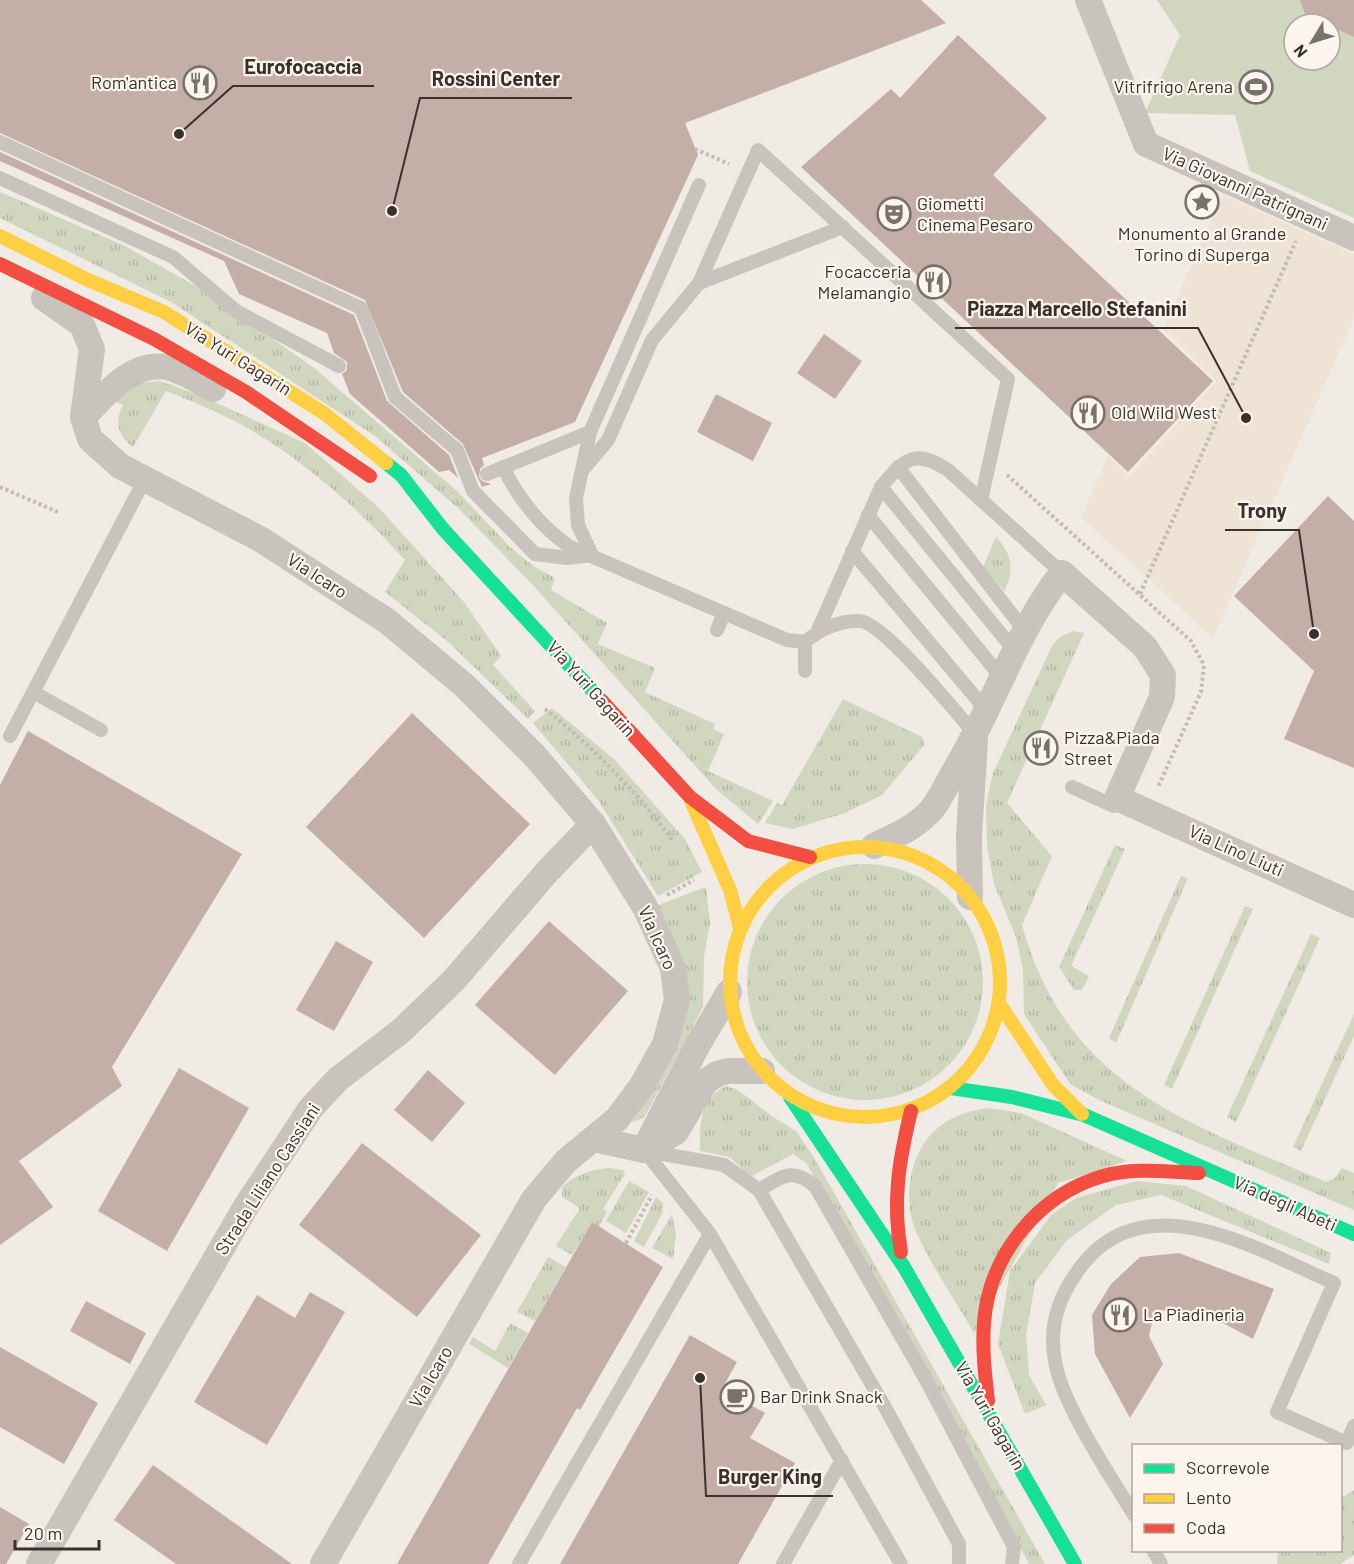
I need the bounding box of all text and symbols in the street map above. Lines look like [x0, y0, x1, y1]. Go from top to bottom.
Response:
north arrow [1282, 12, 1342, 72]
text: N [1289, 42, 1311, 62]
callout: Eurofocaccia [233, 48, 374, 86]
text: Eurofocaccia [244, 54, 362, 78]
callout: Rossini Center [420, 60, 572, 98]
restaurant icon: Rom'antica [182, 65, 218, 101]
text: Rossini Center [432, 66, 561, 90]
sports icon: Vitrifrigo Arena [1238, 69, 1274, 105]
place label: Rom'antica [91, 71, 177, 93]
place label: Vitrifrigo Arena [1114, 75, 1233, 97]
street label: Via Giovanni Patrignani [1159, 142, 1331, 234]
place icon: Monumento al Grande Torino di Superga [1184, 184, 1220, 220]
place label: Giometti Cinema Pesaro [917, 192, 1033, 235]
theatre icon: Giometti Cinema Pesaro [876, 196, 912, 232]
place label: Monumento al Grande Torino di Superga [1118, 222, 1286, 265]
place label: Focacceria Melamangio [817, 260, 911, 303]
restaurant icon: Focacceria Melamangio [916, 264, 952, 300]
callout: Piazza Marcello Stefanini [955, 290, 1198, 328]
text: Piazza Marcello Stefanini [967, 296, 1187, 320]
street label: Via Yuri Gagarin [181, 317, 296, 400]
restaurant icon: Old Wild West [1070, 395, 1106, 431]
place label: Old Wild West [1111, 401, 1217, 423]
callout: Trony [1225, 492, 1299, 530]
text: Trony [1237, 498, 1287, 522]
street label: Via Icaro [283, 548, 352, 603]
street label: Via Yuri Gagarin [543, 636, 641, 741]
place label: Pizza&Piada Street [1064, 726, 1160, 769]
restaurant icon: Pizza&Piada Street [1023, 730, 1059, 766]
street label: Via Lino Liuti [1186, 819, 1287, 881]
street label: Via Icaro [634, 902, 682, 973]
street label: Strada Liliano Cassiani [210, 1099, 324, 1258]
street label: Via degli Abeti [1230, 1171, 1340, 1236]
restaurant icon: La Piadineria [1102, 1297, 1138, 1333]
place label: La Piadineria [1143, 1303, 1244, 1325]
street label: Via Icaro [404, 1342, 457, 1411]
street label: Via Yuri Gagarin [951, 1357, 1031, 1474]
cafe icon: Bar Drink Snack [719, 1379, 755, 1415]
place label: Bar Drink Snack [760, 1385, 883, 1407]
legend [1132, 1444, 1342, 1552]
text: Scorrevole [1186, 1456, 1270, 1478]
callout: Burger King [706, 1458, 833, 1496]
text: Burger King [718, 1464, 822, 1488]
text: Lento [1186, 1486, 1232, 1508]
scale bar [15, 1513, 99, 1551]
text: Coda [1186, 1516, 1226, 1538]
text: 20 m [24, 1522, 62, 1544]

